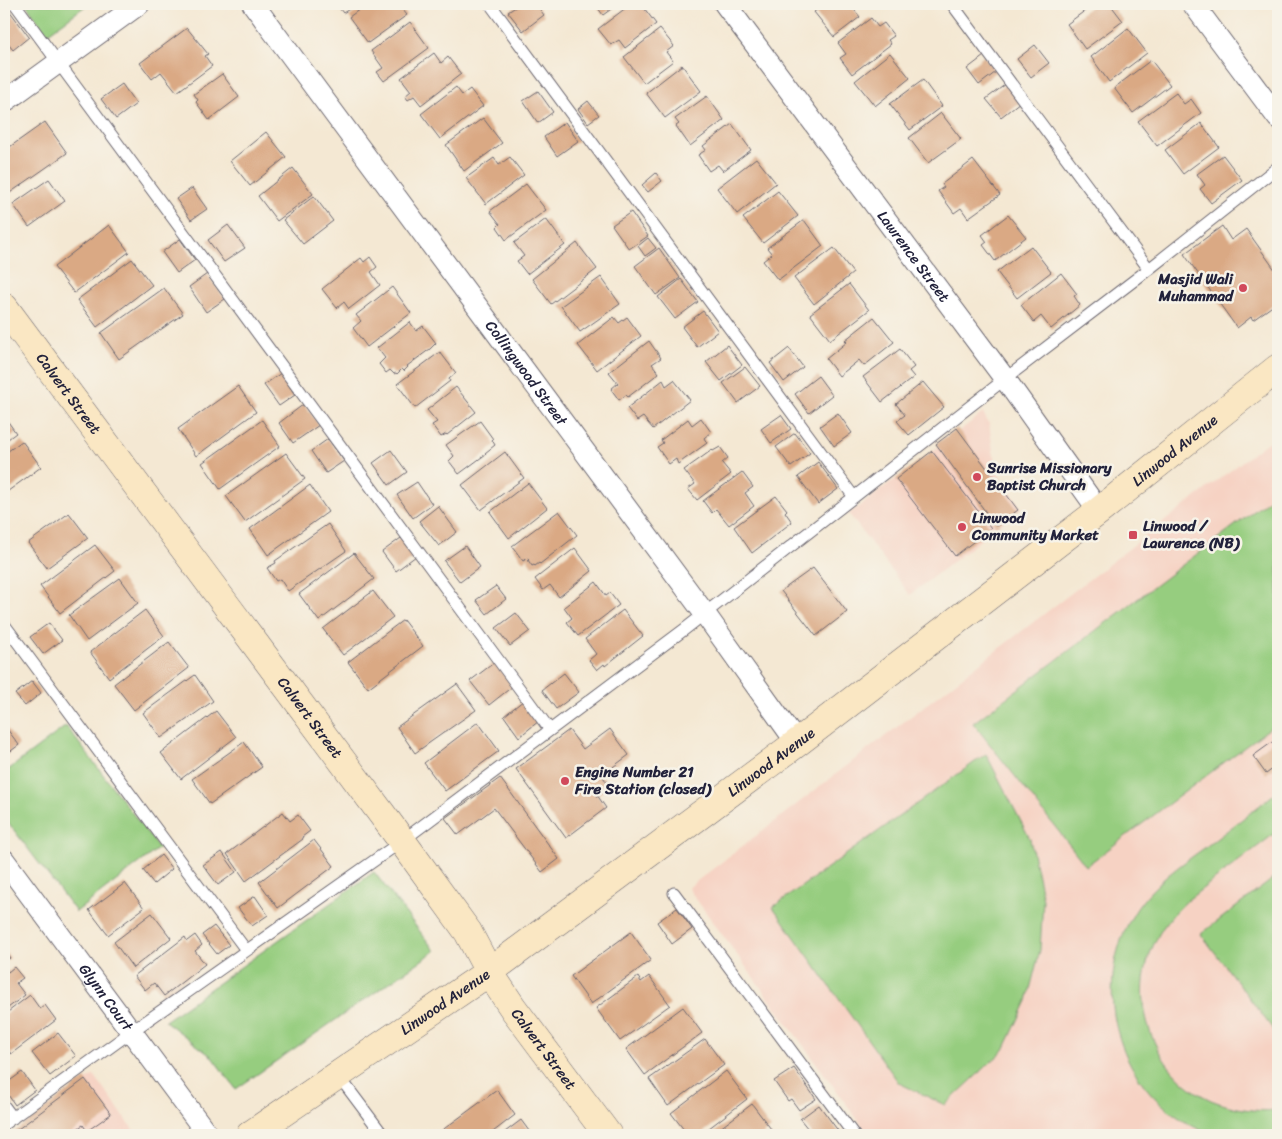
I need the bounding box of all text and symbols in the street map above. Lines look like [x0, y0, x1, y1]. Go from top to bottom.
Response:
street label: Lawrence Street [870, 205, 957, 308]
place label: Masjid Wali Muhammad [1157, 266, 1235, 309]
marker: Masjid Wali Muhammad [1237, 282, 1249, 294]
street label: Collingwood Street [478, 315, 575, 432]
street label: Calvert Street [29, 347, 108, 440]
street label: Linwood Avenue [1126, 408, 1224, 493]
place label: Sunrise Missionary Baptist Church [986, 455, 1113, 498]
marker: Sunrise Missionary Baptist Church [971, 471, 983, 483]
place label: Linwood Community Market [971, 505, 1099, 548]
place label: Linwood / Lawrence (NB) [1143, 513, 1241, 556]
marker: Linwood Community Market [956, 521, 968, 533]
marker: Linwood / Lawrence (NB) [1127, 529, 1139, 541]
street label: Calvert Street [271, 671, 350, 764]
street label: Linwood Avenue [722, 720, 821, 804]
place label: Engine Number 21 Fire Station (closed) [574, 759, 712, 802]
marker: Engine Number 21 Fire Station (closed) [559, 775, 571, 787]
street label: Glynn Court [72, 958, 140, 1038]
street label: Linwood Avenue [395, 962, 495, 1042]
street label: Calvert Street [504, 1002, 583, 1096]

